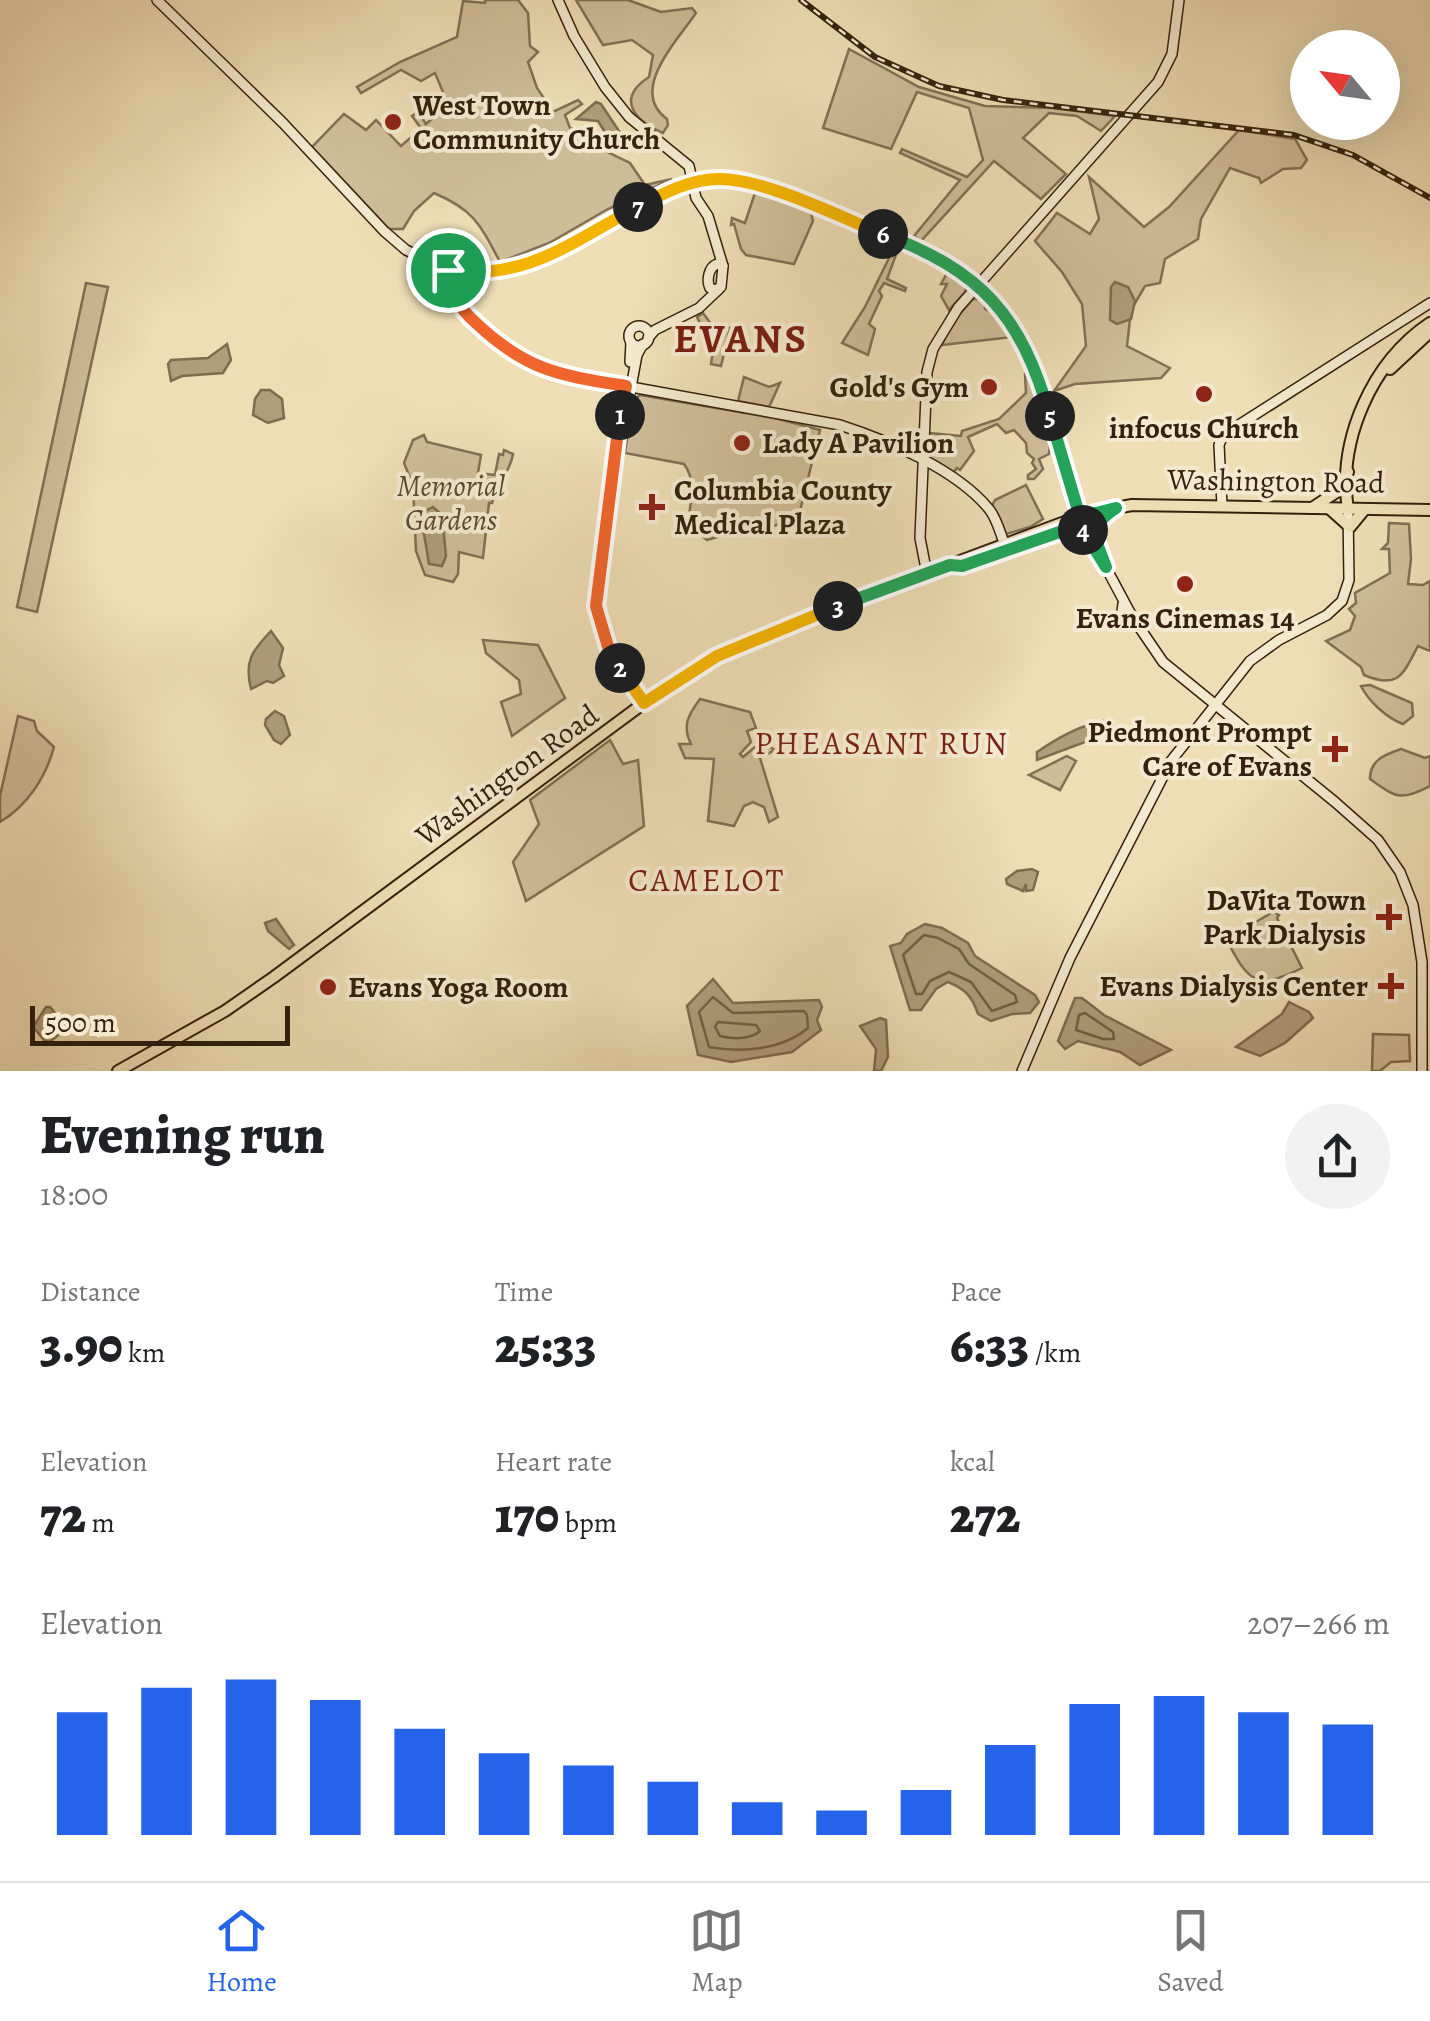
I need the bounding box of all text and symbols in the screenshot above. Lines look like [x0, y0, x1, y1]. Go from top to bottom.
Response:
north arrow [1290, 30, 1400, 140]
map controls [1290, 30, 1400, 140]
place label: West Town Community Church [412, 85, 660, 159]
marker: West Town Community Church [382, 111, 404, 133]
pin: 7 [613, 182, 663, 232]
text: 7 [632, 188, 644, 226]
pin: 6 [858, 209, 908, 259]
text: 6 [876, 215, 890, 253]
pin [406, 228, 491, 313]
icon: arrive [421, 243, 476, 298]
district label: EVANS [674, 311, 808, 366]
place label: Gold's Gym [830, 367, 969, 407]
marker: Gold's Gym [978, 376, 1000, 398]
marker: infocus Church [1193, 383, 1215, 405]
pin: 1 [595, 390, 645, 440]
pin: 5 [1025, 391, 1075, 441]
text: 1 [615, 396, 625, 434]
text: 5 [1044, 397, 1056, 435]
place label: infocus Church [1109, 408, 1299, 448]
place label: Lady A Pavilion [762, 423, 954, 463]
marker: Lady A Pavilion [731, 432, 753, 454]
street label: Washington Road [1166, 459, 1386, 503]
park label: Memorial Gardens [397, 466, 506, 540]
place label: Columbia County Medical Plaza [674, 470, 892, 544]
marker: Columbia County Medical Plaza [639, 494, 665, 520]
pin: 4 [1058, 505, 1108, 555]
text: 4 [1076, 511, 1090, 549]
marker: Evans Cinemas 14 [1174, 573, 1196, 595]
pin: 3 [813, 581, 863, 631]
text: 3 [832, 587, 844, 625]
place label: Evans Cinemas 14 [1075, 598, 1295, 638]
pin: 2 [595, 643, 645, 693]
text: 2 [613, 649, 627, 687]
street label: Washington Road [407, 694, 607, 856]
place label: Piedmont Prompt Care of Evans [1087, 712, 1312, 786]
district label: PHEASANT RUN [755, 721, 1009, 765]
marker: Piedmont Prompt Care of Evans [1322, 736, 1348, 762]
district label: CAMELOT [628, 858, 786, 902]
place label: DaVita Town Park Dialysis [1203, 880, 1366, 954]
marker: DaVita Town Park Dialysis [1376, 904, 1402, 930]
place label: Evans Dialysis Center [1099, 966, 1368, 1006]
place label: Evans Yoga Room [348, 967, 568, 1007]
marker: Evans Dialysis Center [1378, 973, 1404, 999]
marker: Evans Yoga Room [317, 976, 339, 998]
scale bar [30, 1001, 290, 1046]
text: 500 m [45, 1004, 116, 1042]
text: Evening run [40, 1097, 325, 1172]
button: share [1285, 1104, 1390, 1209]
text: 18:00 [40, 1172, 108, 1216]
text: Distance [40, 1273, 140, 1311]
text: Time [495, 1273, 553, 1311]
text: Pace [950, 1273, 1002, 1311]
text: 3.90 [40, 1311, 123, 1379]
text: 25:33 [495, 1311, 596, 1379]
text: 6:33 [950, 1311, 1029, 1379]
text: km [123, 1334, 165, 1372]
text: /km [1029, 1334, 1081, 1372]
text: Elevation [40, 1443, 147, 1481]
text: Heart rate [495, 1443, 612, 1481]
text: kcal [950, 1443, 995, 1481]
text: 72 [40, 1481, 86, 1549]
text: 170 [495, 1481, 559, 1549]
text: 272 [950, 1481, 1020, 1549]
text: m [86, 1504, 115, 1542]
text: bpm [559, 1504, 617, 1542]
text: Elevation [40, 1601, 163, 1645]
text: 207–266 m [1247, 1601, 1390, 1645]
tab: Home [206, 1903, 277, 2001]
tab: Map [689, 1903, 744, 2001]
tab: Saved [1157, 1903, 1224, 2001]

